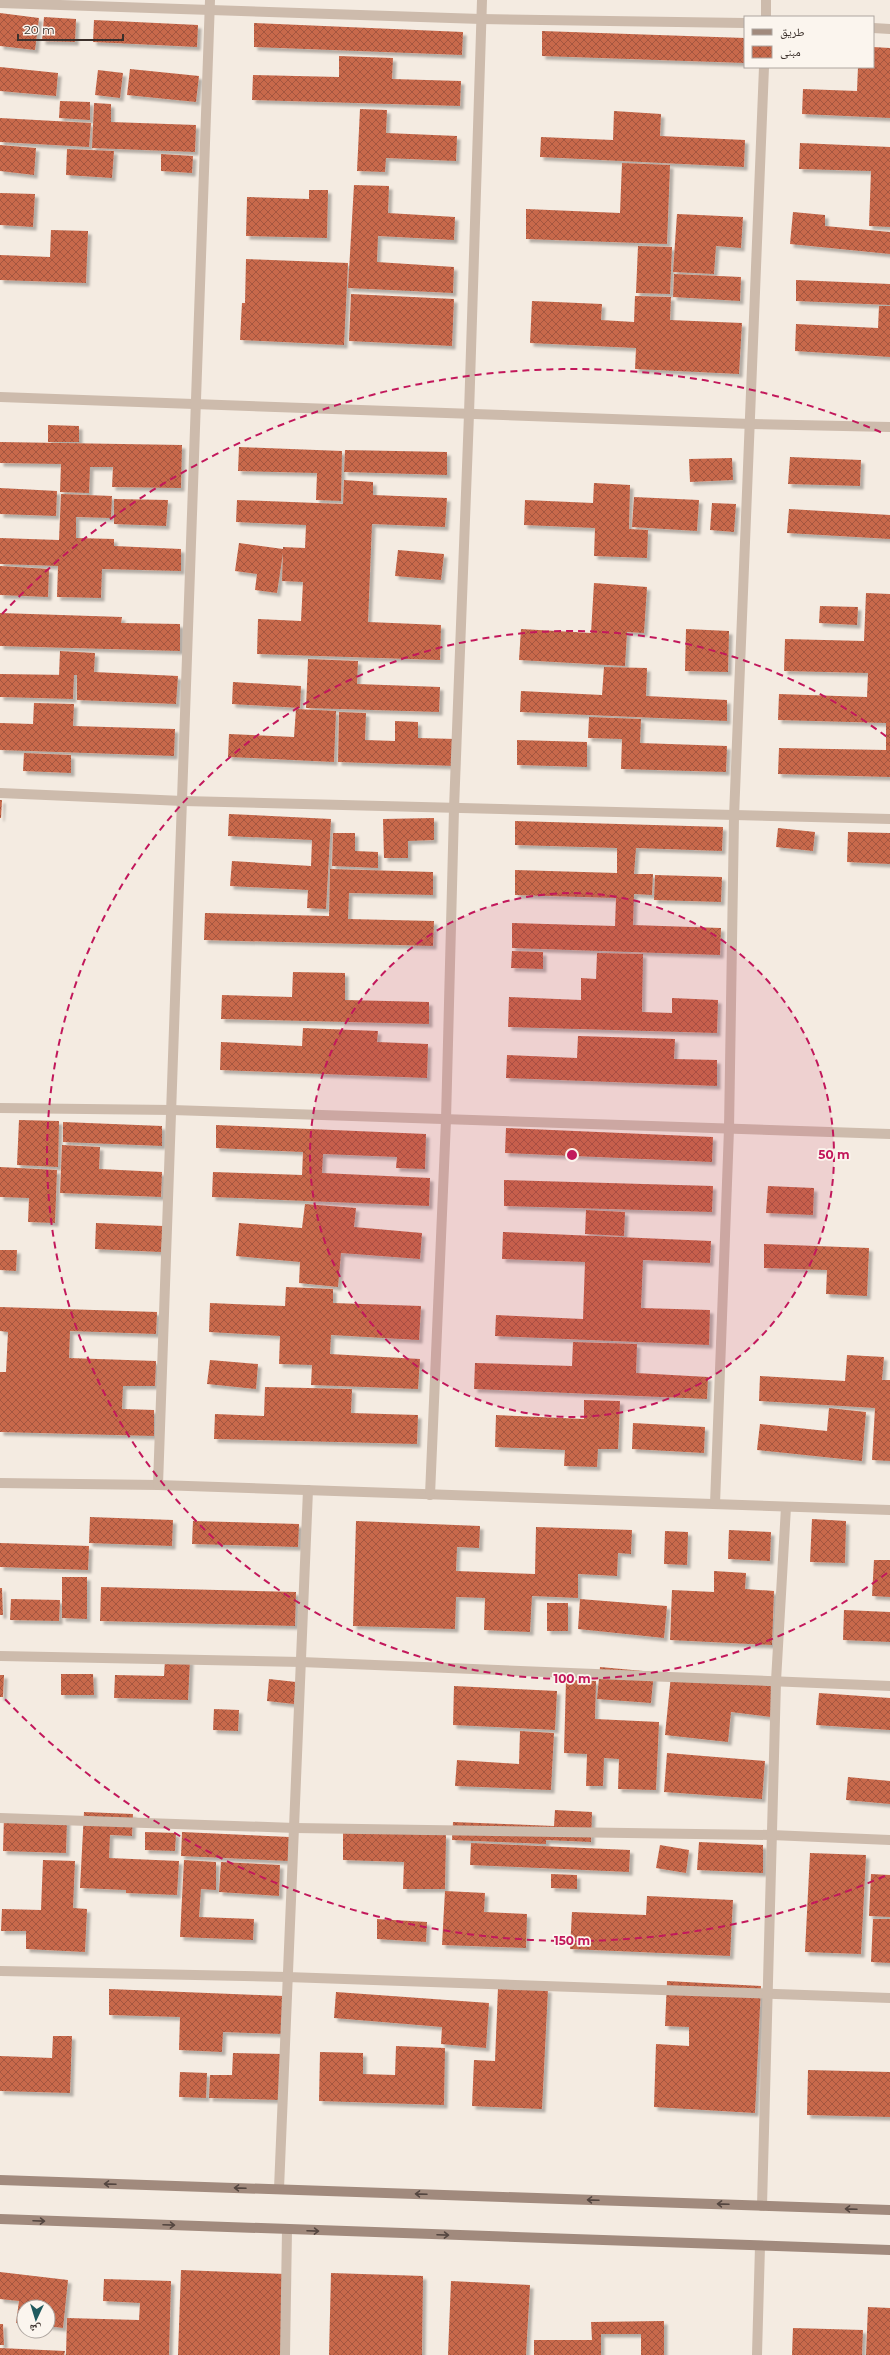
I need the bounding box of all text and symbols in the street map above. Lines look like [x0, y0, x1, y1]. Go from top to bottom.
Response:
scale bar [18, 16, 123, 42]
legend [744, 16, 874, 68]
text: 20 m [24, 22, 55, 37]
text: طريق [780, 24, 805, 39]
text: مبنى [780, 44, 801, 59]
text: 50 m [818, 1147, 850, 1162]
centre of rings [565, 1148, 579, 1162]
text: 100 m [554, 1671, 590, 1686]
text: 150 m [554, 1933, 590, 1948]
one-way arrow [104, 2180, 117, 2187]
one-way arrow [234, 2184, 247, 2191]
one-way arrow [415, 2190, 428, 2198]
one-way arrow [587, 2196, 600, 2203]
one-way arrow [717, 2201, 730, 2208]
one-way arrow [845, 2205, 858, 2212]
one-way arrow [32, 2217, 45, 2224]
one-way arrow [162, 2222, 175, 2229]
one-way arrow [306, 2227, 319, 2235]
one-way arrow [436, 2231, 449, 2239]
north arrow [16, 2299, 56, 2339]
text: ش [29, 2321, 42, 2336]

